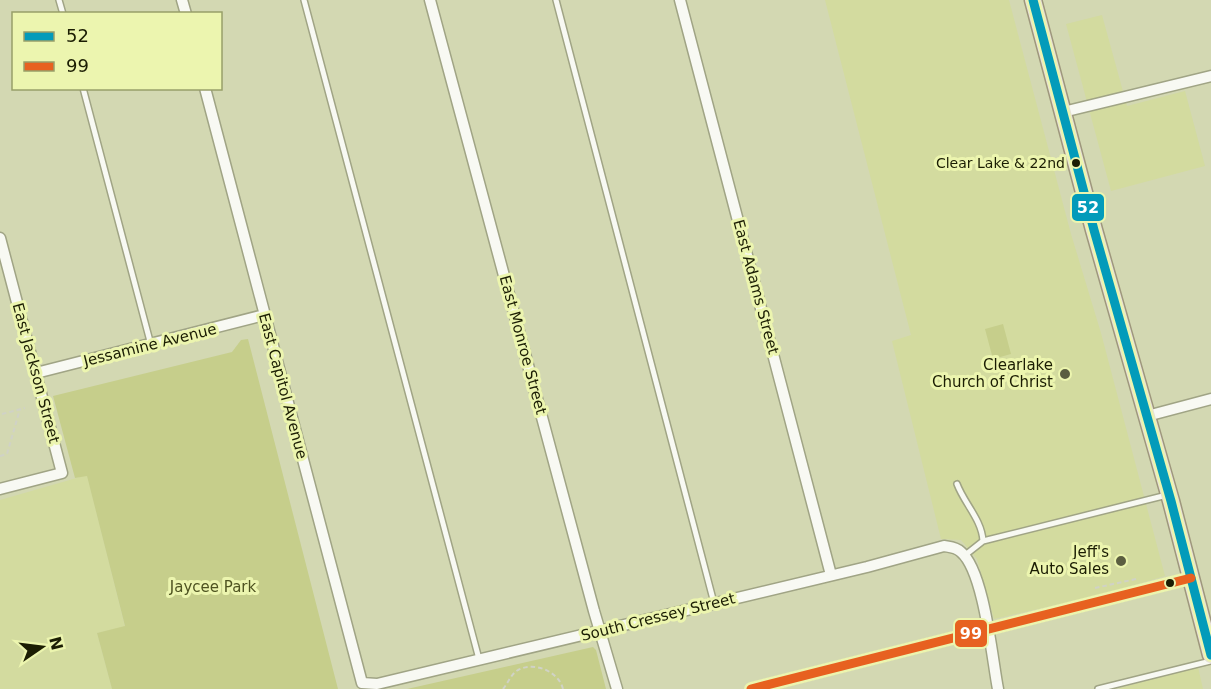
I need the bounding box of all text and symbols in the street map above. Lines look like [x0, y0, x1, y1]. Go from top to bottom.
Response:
legend [12, 12, 222, 90]
text: 52 [66, 25, 89, 46]
text: 99 [66, 55, 89, 76]
place label: Clear Lake & 22nd [936, 155, 1065, 171]
marker: Clear Lake & 22nd [1070, 157, 1082, 169]
line badge: 52 [1071, 193, 1105, 222]
text: 52 [1077, 198, 1099, 217]
street label: East Adams Street [729, 218, 783, 356]
street label: East Monroe Street [496, 273, 550, 417]
street label: East Jackson Street [9, 301, 63, 445]
street label: East Capitol Avenue [255, 311, 311, 461]
street label: Jessamine Avenue [81, 320, 218, 370]
place label: Clearlake Church of Christ [932, 356, 1053, 391]
marker: Clearlake Church of Christ [1058, 367, 1072, 381]
place label: Jeff's Auto Sales [1029, 543, 1109, 578]
marker: Jeff's Auto Sales [1114, 554, 1128, 568]
unlabelled marker [1164, 577, 1176, 589]
park label: Jaycee Park [169, 578, 257, 596]
street label: South Cressey Street [579, 589, 737, 645]
north arrow [12, 617, 72, 677]
line badge: 99 [954, 619, 988, 648]
text: 99 [960, 624, 982, 643]
text: N [45, 635, 67, 652]

